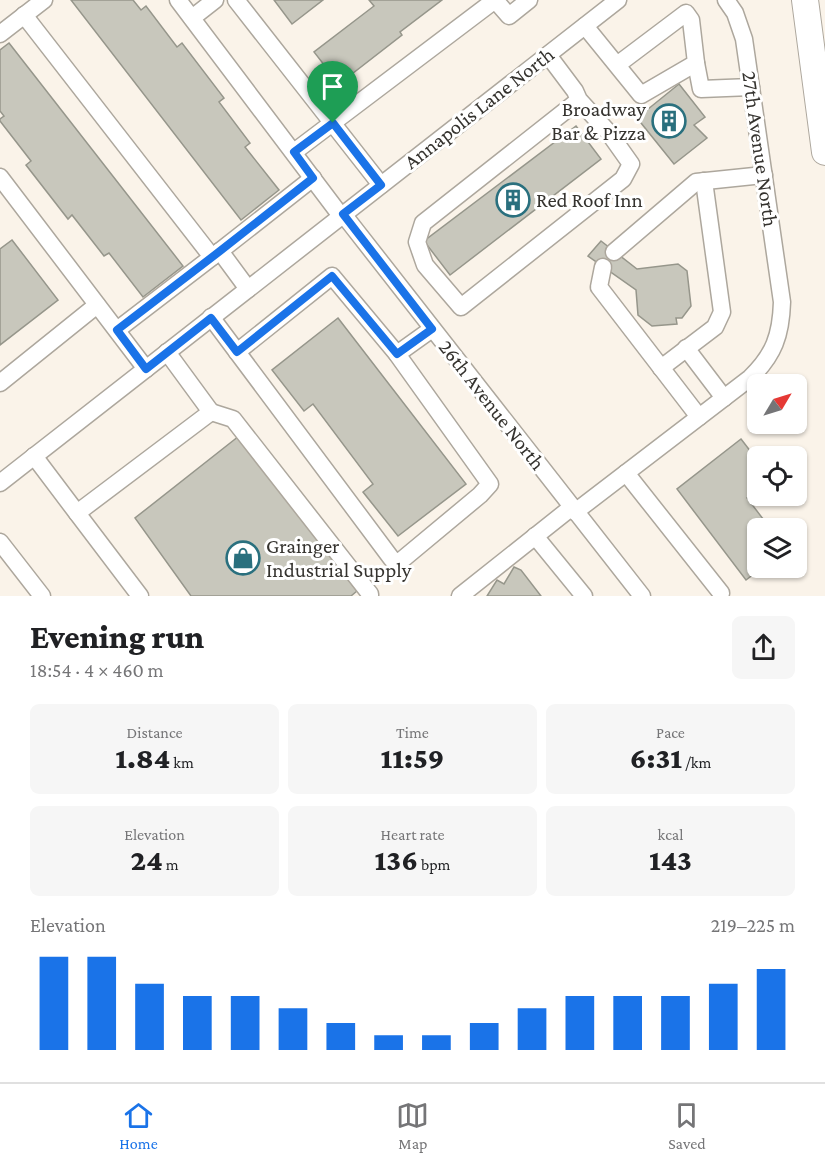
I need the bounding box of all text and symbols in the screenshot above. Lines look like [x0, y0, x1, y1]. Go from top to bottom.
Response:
street label: Annapolis Lane North [399, 42, 559, 174]
pin [307, 61, 358, 123]
icon: arrive [316, 70, 349, 103]
street label: 27th Avenue North [737, 70, 783, 228]
place label: Broadway Bar & Pizza [551, 97, 646, 145]
building icon: Broadway Bar & Pizza [651, 103, 687, 139]
building icon: Red Roof Inn [495, 182, 531, 218]
place label: Red Roof Inn [536, 188, 643, 212]
street label: 26th Avenue North [434, 335, 550, 475]
north arrow [747, 374, 807, 434]
map controls [747, 374, 807, 578]
button: locate [747, 446, 807, 506]
button: layers [747, 518, 807, 578]
place label: Grainger Industrial Supply [266, 534, 412, 582]
shop icon: Grainger Industrial Supply [225, 540, 261, 576]
button: share [732, 616, 795, 679]
text: Evening run [30, 618, 204, 655]
text: 18:54 · 4 × 460 m [30, 659, 164, 681]
text: Distance [127, 724, 182, 741]
text: Time [396, 724, 429, 741]
text: Pace [656, 724, 685, 741]
text: 1.84 [115, 741, 170, 774]
text: 11:59 [381, 741, 444, 774]
text: 6:31 [630, 741, 682, 774]
text: km [170, 754, 194, 771]
text: /km [682, 754, 711, 771]
text: Elevation [124, 826, 185, 843]
text: Heart rate [381, 826, 444, 843]
text: kcal [658, 826, 683, 843]
text: 24 [130, 843, 163, 876]
text: 136 [375, 843, 418, 876]
text: 143 [649, 843, 692, 876]
text: m [163, 856, 179, 873]
text: bpm [418, 856, 450, 873]
text: Elevation [30, 914, 106, 936]
text: 219–225 m [711, 914, 795, 936]
tab: Home [119, 1099, 158, 1152]
tab: Map [396, 1099, 429, 1152]
tab: Saved [668, 1099, 706, 1152]

